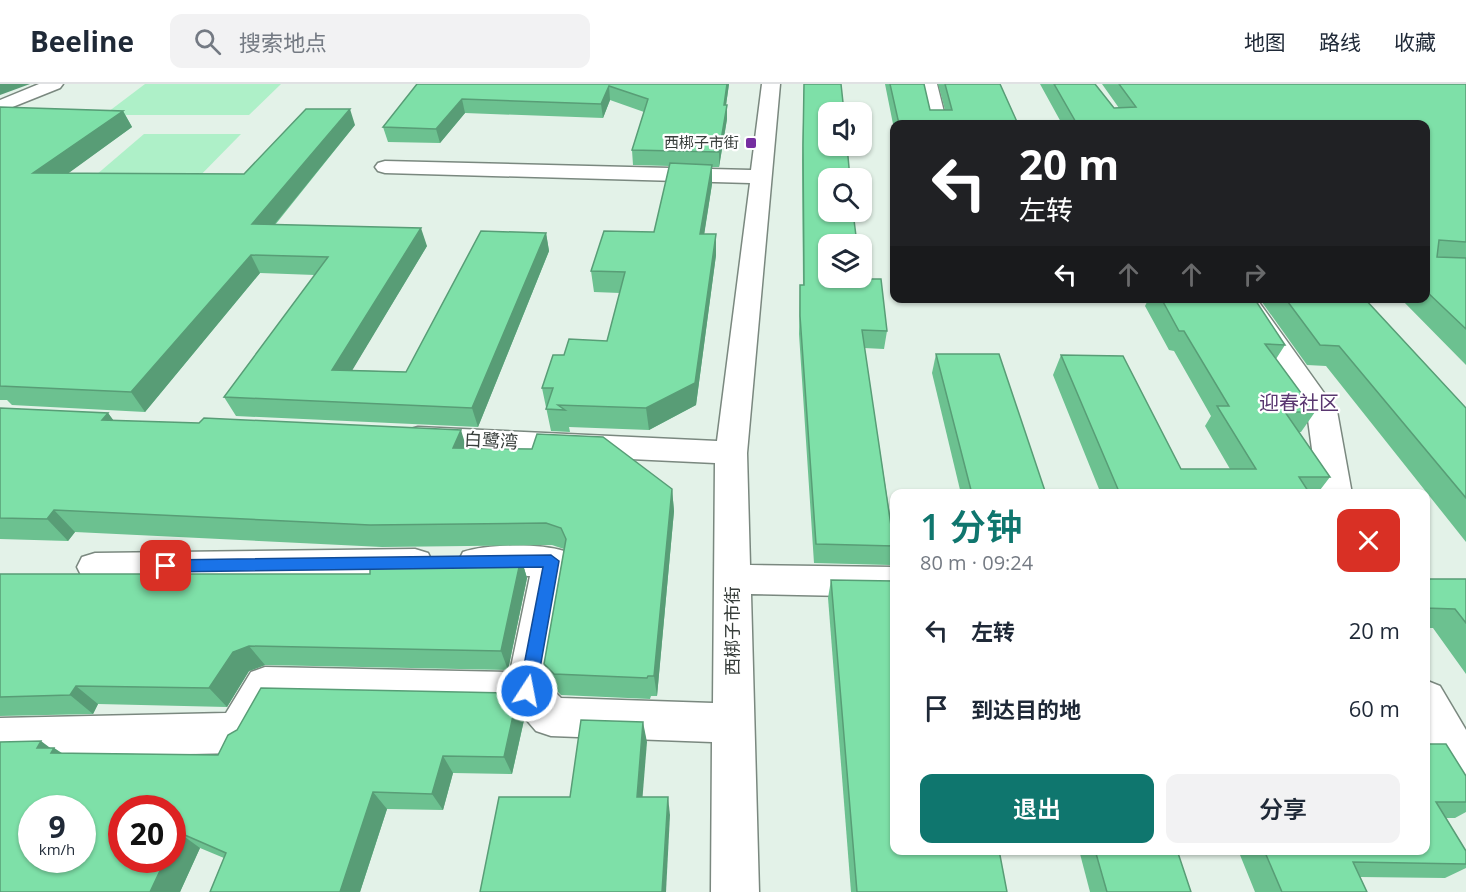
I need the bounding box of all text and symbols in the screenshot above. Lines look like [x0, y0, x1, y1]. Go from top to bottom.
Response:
search box [170, 14, 590, 68]
text: Beeline [30, 22, 134, 60]
icon: search [191, 25, 224, 58]
text: 搜索地点 [239, 27, 327, 57]
text: 地图 [1244, 28, 1286, 56]
text: 路线 [1319, 28, 1361, 56]
text: 收藏 [1394, 28, 1436, 56]
map controls [818, 102, 872, 288]
button: sound [818, 102, 872, 156]
place label: 西梆子市街 [664, 132, 739, 152]
text: 20 m [1019, 135, 1119, 192]
marker: 西梆子市街 [744, 136, 758, 150]
icon: left [920, 144, 998, 222]
button: search [818, 168, 872, 222]
text: 左转 [1019, 191, 1073, 228]
button: layers [818, 234, 872, 288]
icon: left [1049, 258, 1082, 291]
icon: ahead [1112, 258, 1145, 291]
icon: ahead [1175, 258, 1208, 291]
icon: right [1238, 258, 1271, 291]
district label: 迎春社区 [1259, 389, 1339, 416]
street label: 白鹭湾 [463, 427, 519, 453]
text: 1 分钟 [920, 502, 1022, 551]
button: close [1337, 509, 1400, 572]
pin [140, 540, 191, 591]
icon: arrive [149, 549, 182, 582]
text: 80 m · 09:24 [920, 549, 1033, 576]
street label: 西梆子市街 [720, 586, 744, 676]
icon: left [920, 614, 953, 647]
text: 20 m [1349, 615, 1400, 645]
text: 左转 [971, 616, 1015, 646]
position arrow [495, 659, 559, 723]
icon: arrive [920, 692, 953, 725]
text: 60 m [1349, 693, 1400, 723]
text: 到达目的地 [971, 694, 1081, 724]
button: 退出 [920, 774, 1154, 843]
button: 分享 [1166, 774, 1400, 843]
speed limit sign: 20 [108, 795, 186, 873]
text: 9 [48, 806, 66, 847]
text: km/h [39, 839, 75, 859]

